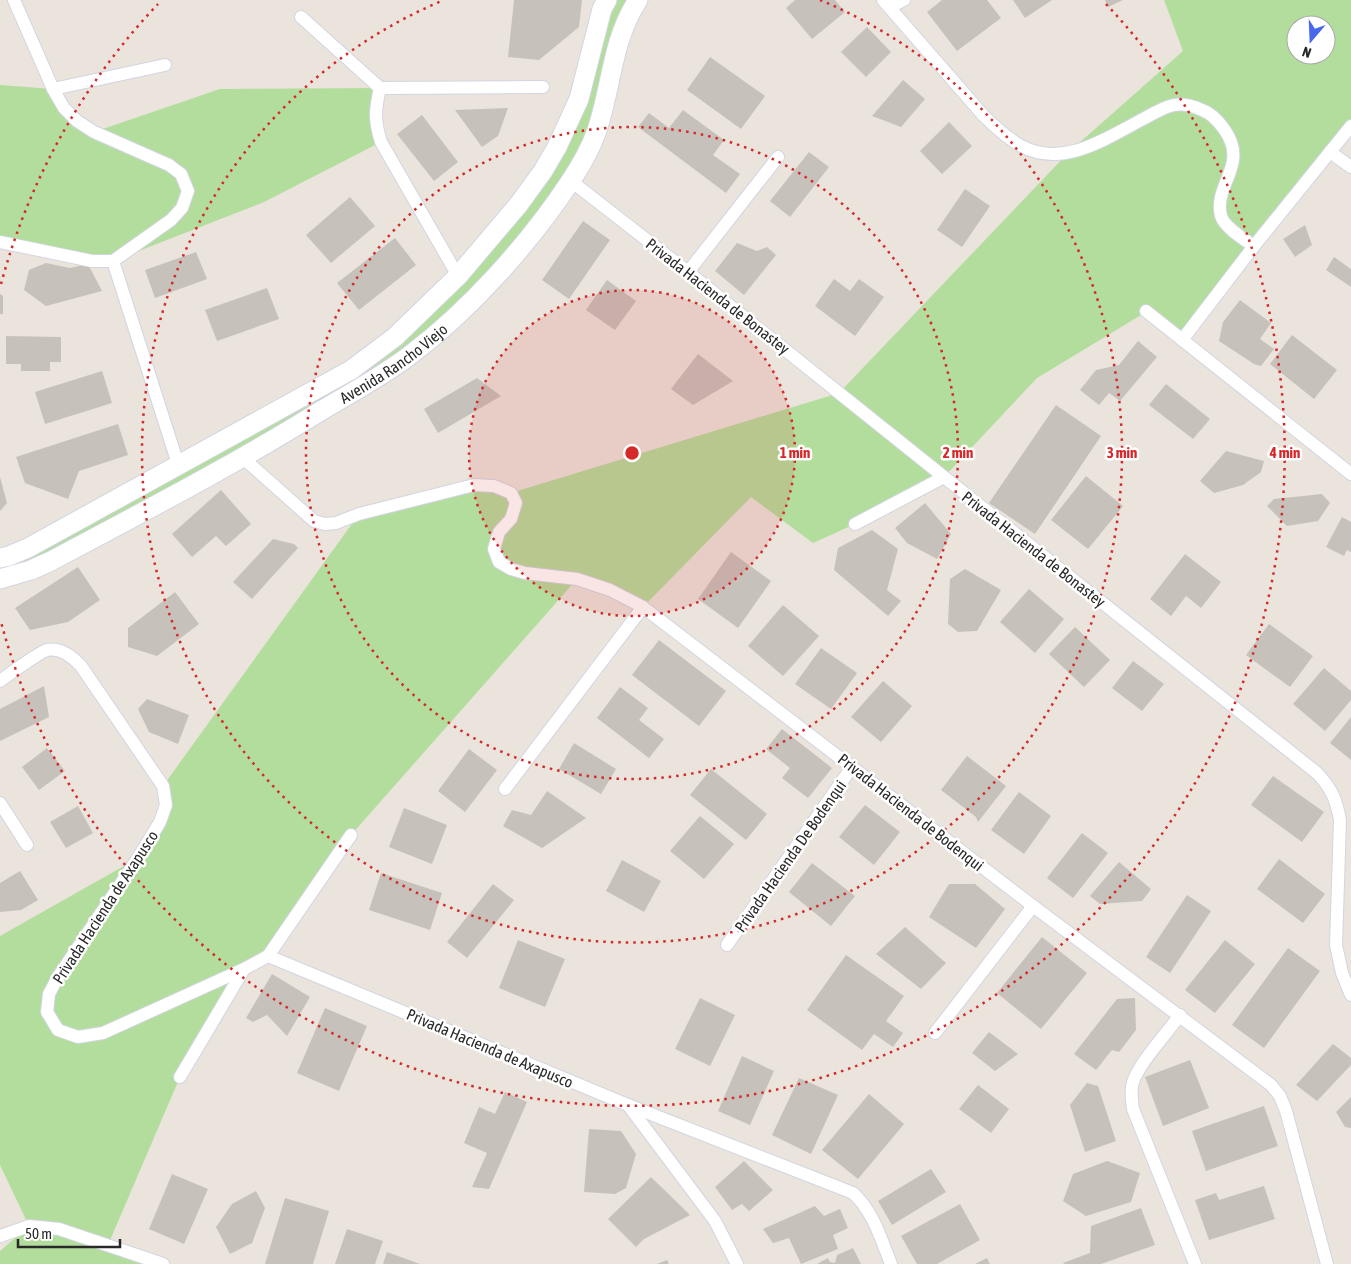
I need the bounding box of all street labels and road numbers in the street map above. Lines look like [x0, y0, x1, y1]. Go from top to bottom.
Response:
street label: Privada Hacienda de Bonastey [642, 234, 794, 359]
street label: Avenida Rancho Viejo [336, 320, 451, 407]
street label: Privada Hacienda de Bonastey [958, 487, 1110, 612]
street label: Privada Hacienda de Bodenqui [834, 750, 987, 875]
street label: Privada Hacienda De Bodenqui [731, 777, 850, 936]
street label: Privada Hacienda de Axapusco [49, 827, 162, 988]
street label: Privada Hacienda de Axapusco [404, 1005, 576, 1092]

